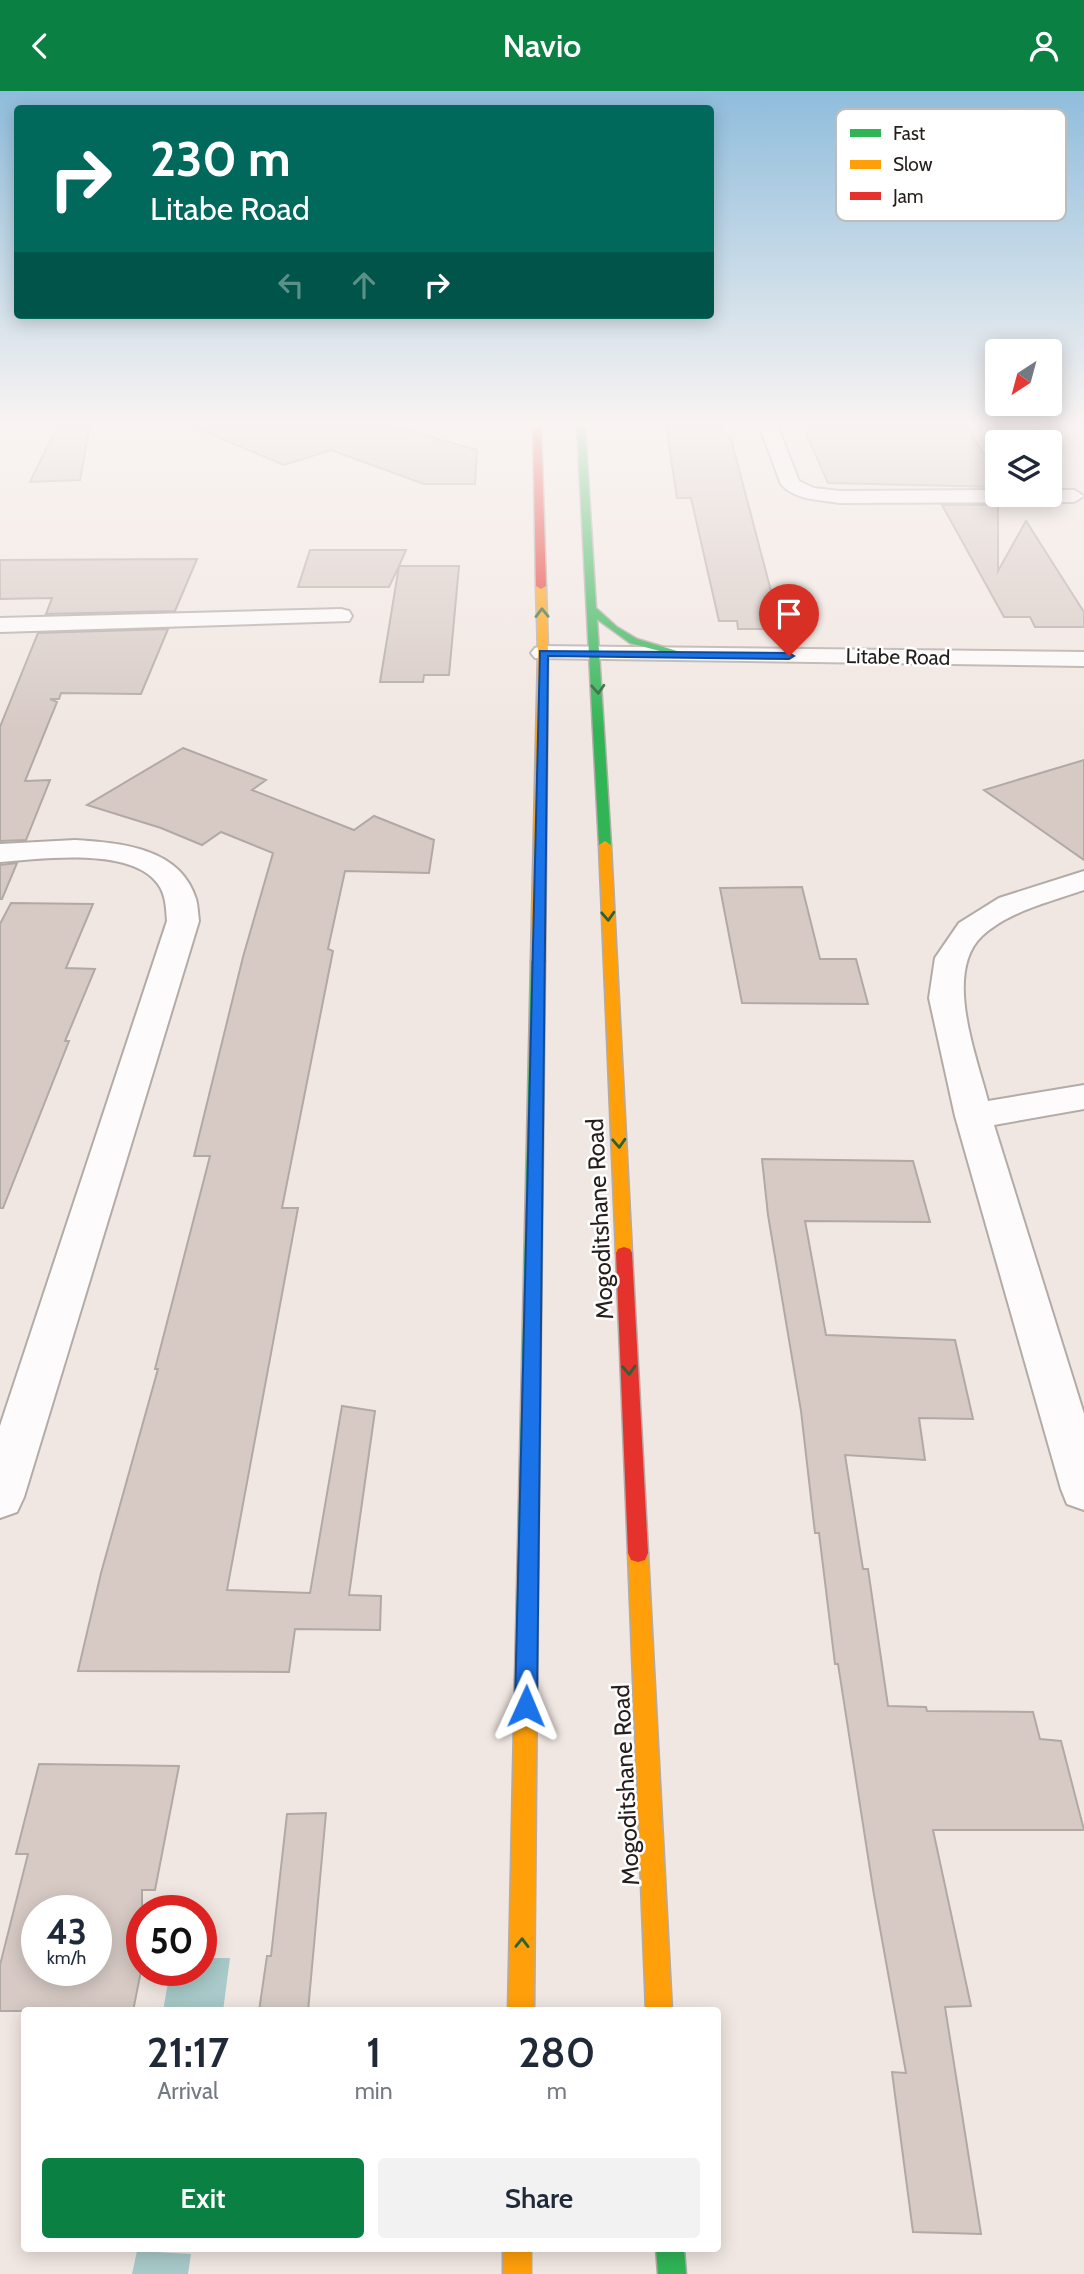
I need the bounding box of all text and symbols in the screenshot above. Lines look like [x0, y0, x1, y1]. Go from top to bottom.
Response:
text: Navio [503, 26, 581, 65]
icon: back [21, 27, 59, 65]
icon: person [1025, 27, 1063, 65]
legend [836, 109, 1066, 221]
text: Fast [893, 122, 926, 145]
text: 230 m [150, 129, 291, 188]
icon: right [35, 133, 126, 224]
text: Slow [893, 153, 933, 176]
text: Jam [892, 185, 923, 208]
text: Litabe Road [150, 189, 310, 228]
icon: left [272, 266, 310, 304]
icon: ahead [345, 266, 383, 304]
icon: right [418, 266, 456, 304]
north arrow [985, 339, 1062, 417]
map controls [985, 339, 1062, 507]
button: layers [985, 430, 1062, 507]
pin [759, 584, 819, 656]
icon: arrive [770, 595, 808, 633]
one-way arrow [535, 607, 550, 618]
street label: Litabe Road [845, 643, 951, 670]
one-way arrow [590, 683, 605, 694]
one-way arrow [601, 911, 616, 922]
street label: Mogoditshane Road [580, 1118, 619, 1320]
one-way arrow [611, 1138, 626, 1149]
one-way arrow [622, 1365, 637, 1376]
position arrow [489, 1669, 563, 1743]
street label: Mogoditshane Road [606, 1684, 645, 1886]
speed limit sign: 50 [126, 1895, 217, 1986]
text: 43 [46, 1910, 87, 1953]
one-way arrow [515, 1937, 530, 1948]
text: km/h [47, 1947, 86, 1969]
text: 21:17 [147, 2026, 229, 2078]
text: 1 [366, 2026, 381, 2078]
text: 280 [518, 2026, 595, 2078]
text: Arrival [157, 2077, 218, 2105]
text: min [355, 2077, 393, 2105]
text: m [547, 2077, 567, 2105]
button: Exit [42, 2158, 364, 2238]
button: Share [378, 2158, 700, 2238]

